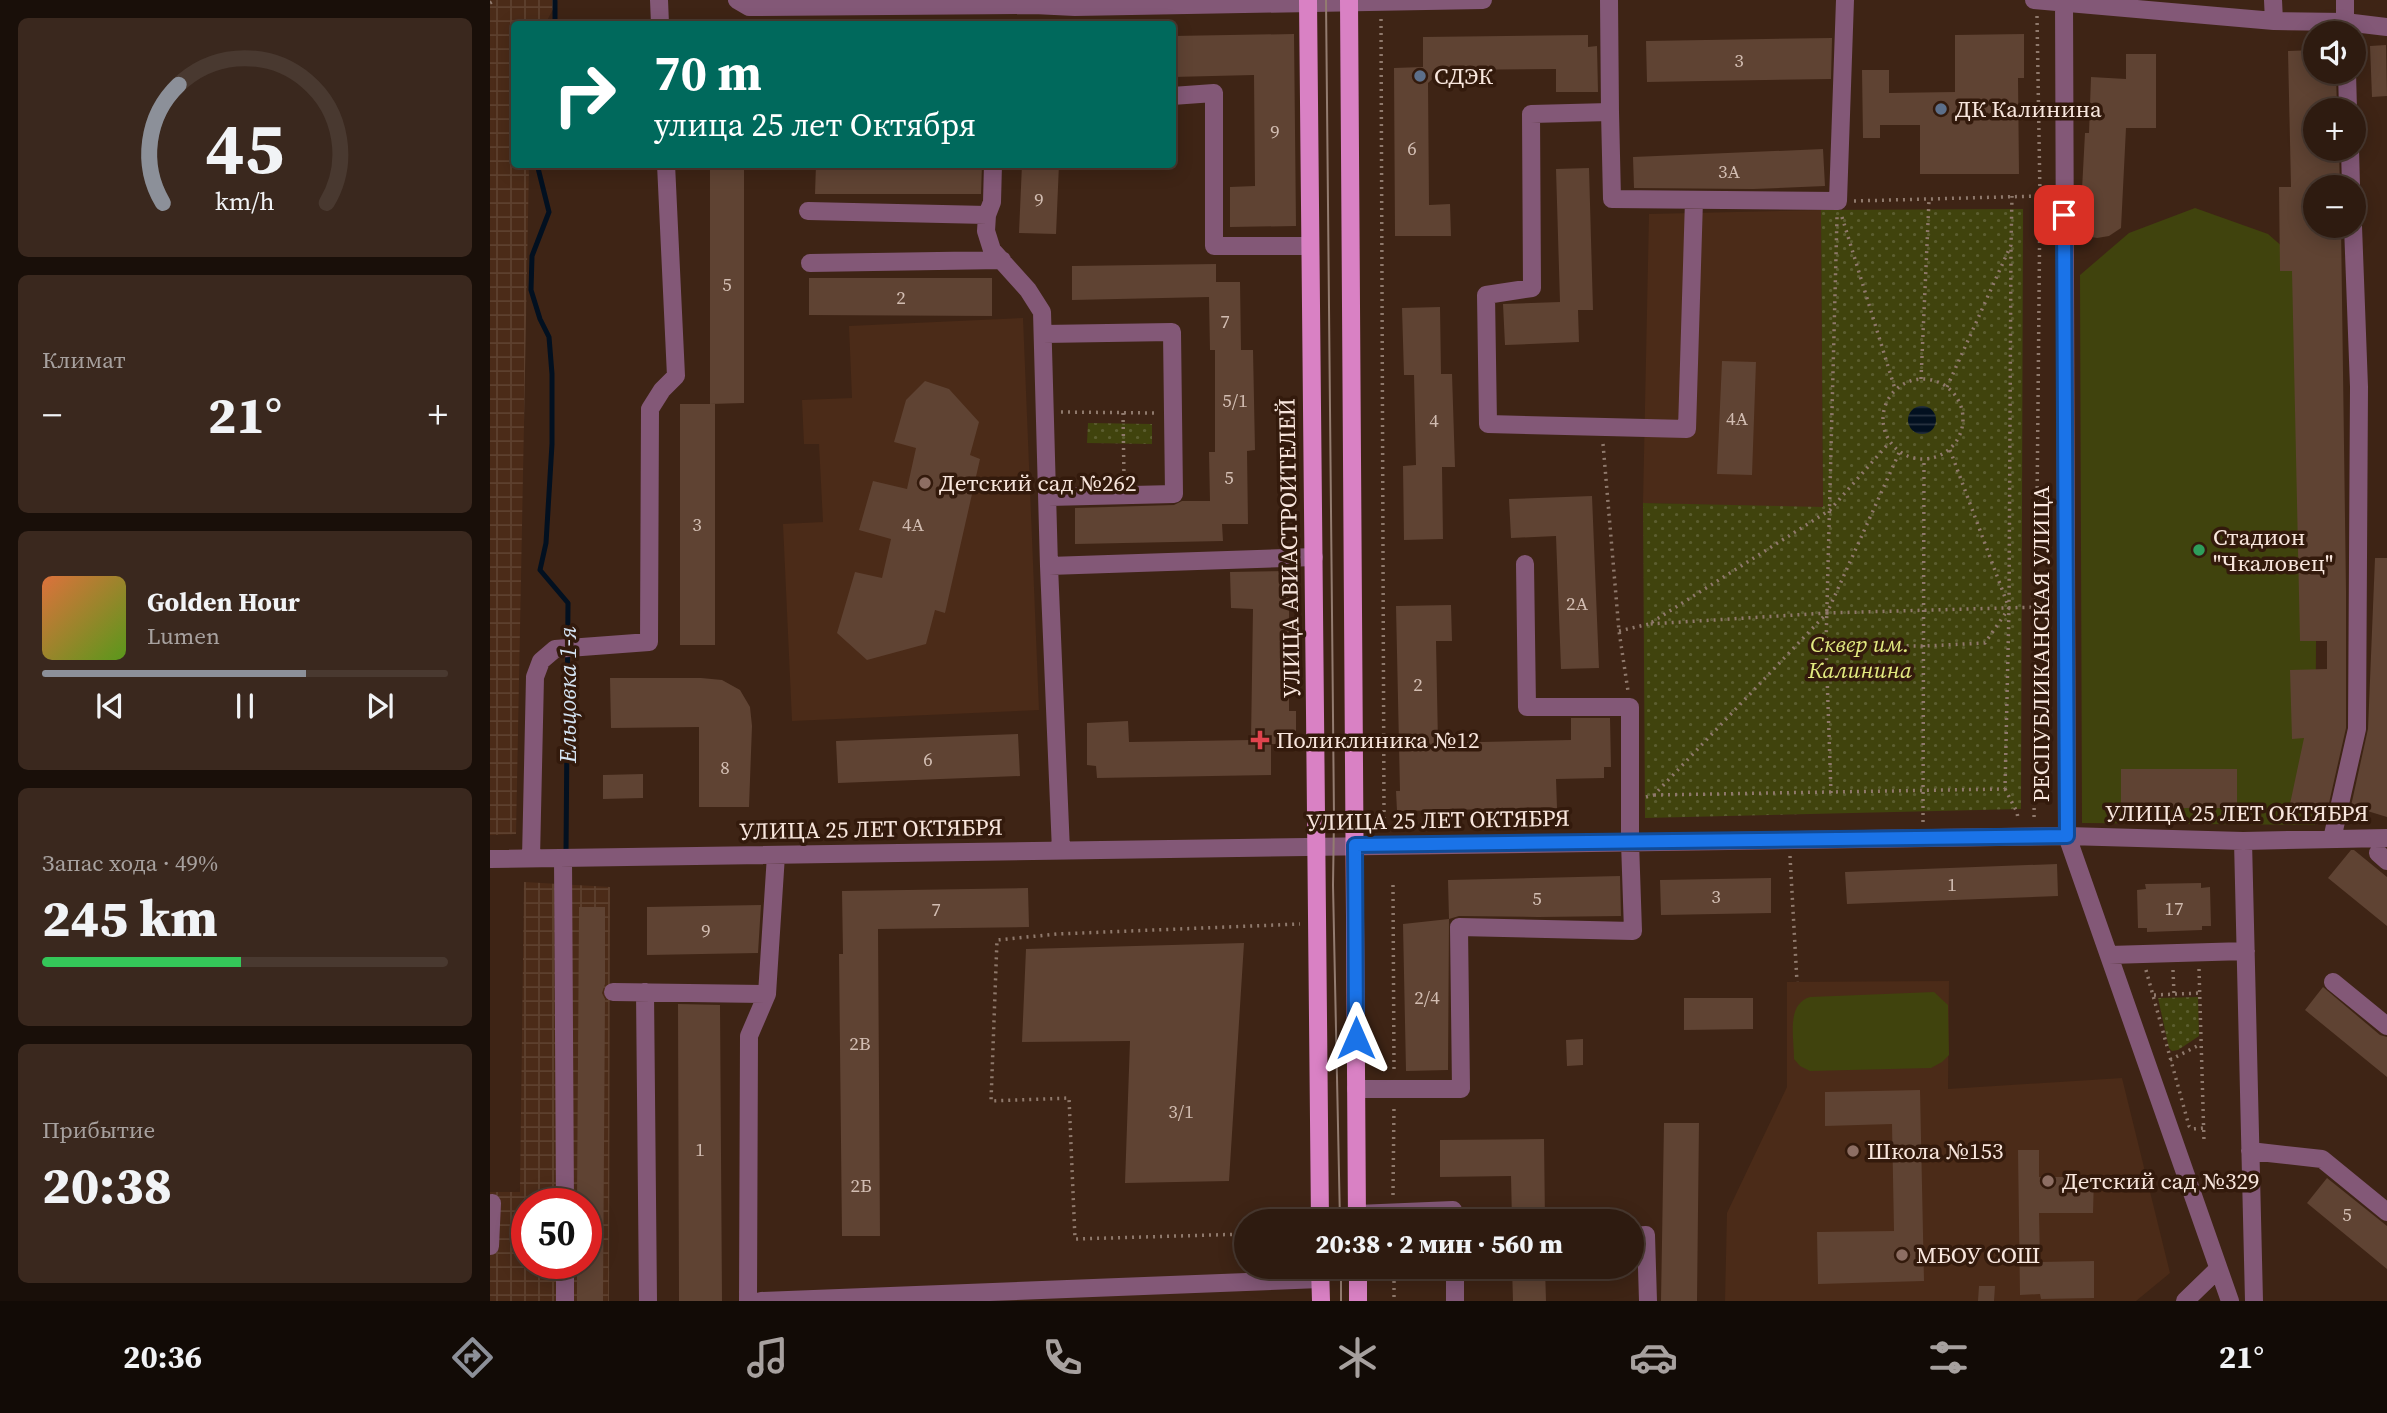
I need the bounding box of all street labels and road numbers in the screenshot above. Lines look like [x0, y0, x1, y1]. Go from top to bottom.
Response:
street label: УЛИЦА АВИАСТРОИТЕЛЕЙ [1270, 398, 1308, 698]
street label: РЕСПУБЛИКАНСКАЯ УЛИЦА [2025, 485, 2057, 802]
street label: УЛИЦА 25 ЛЕТ ОКТЯБРЯ [2105, 797, 2369, 829]
street label: УЛИЦА 25 ЛЕТ ОКТЯБРЯ [1306, 802, 1570, 838]
street label: УЛИЦА 25 ЛЕТ ОКТЯБРЯ [739, 811, 1003, 847]

